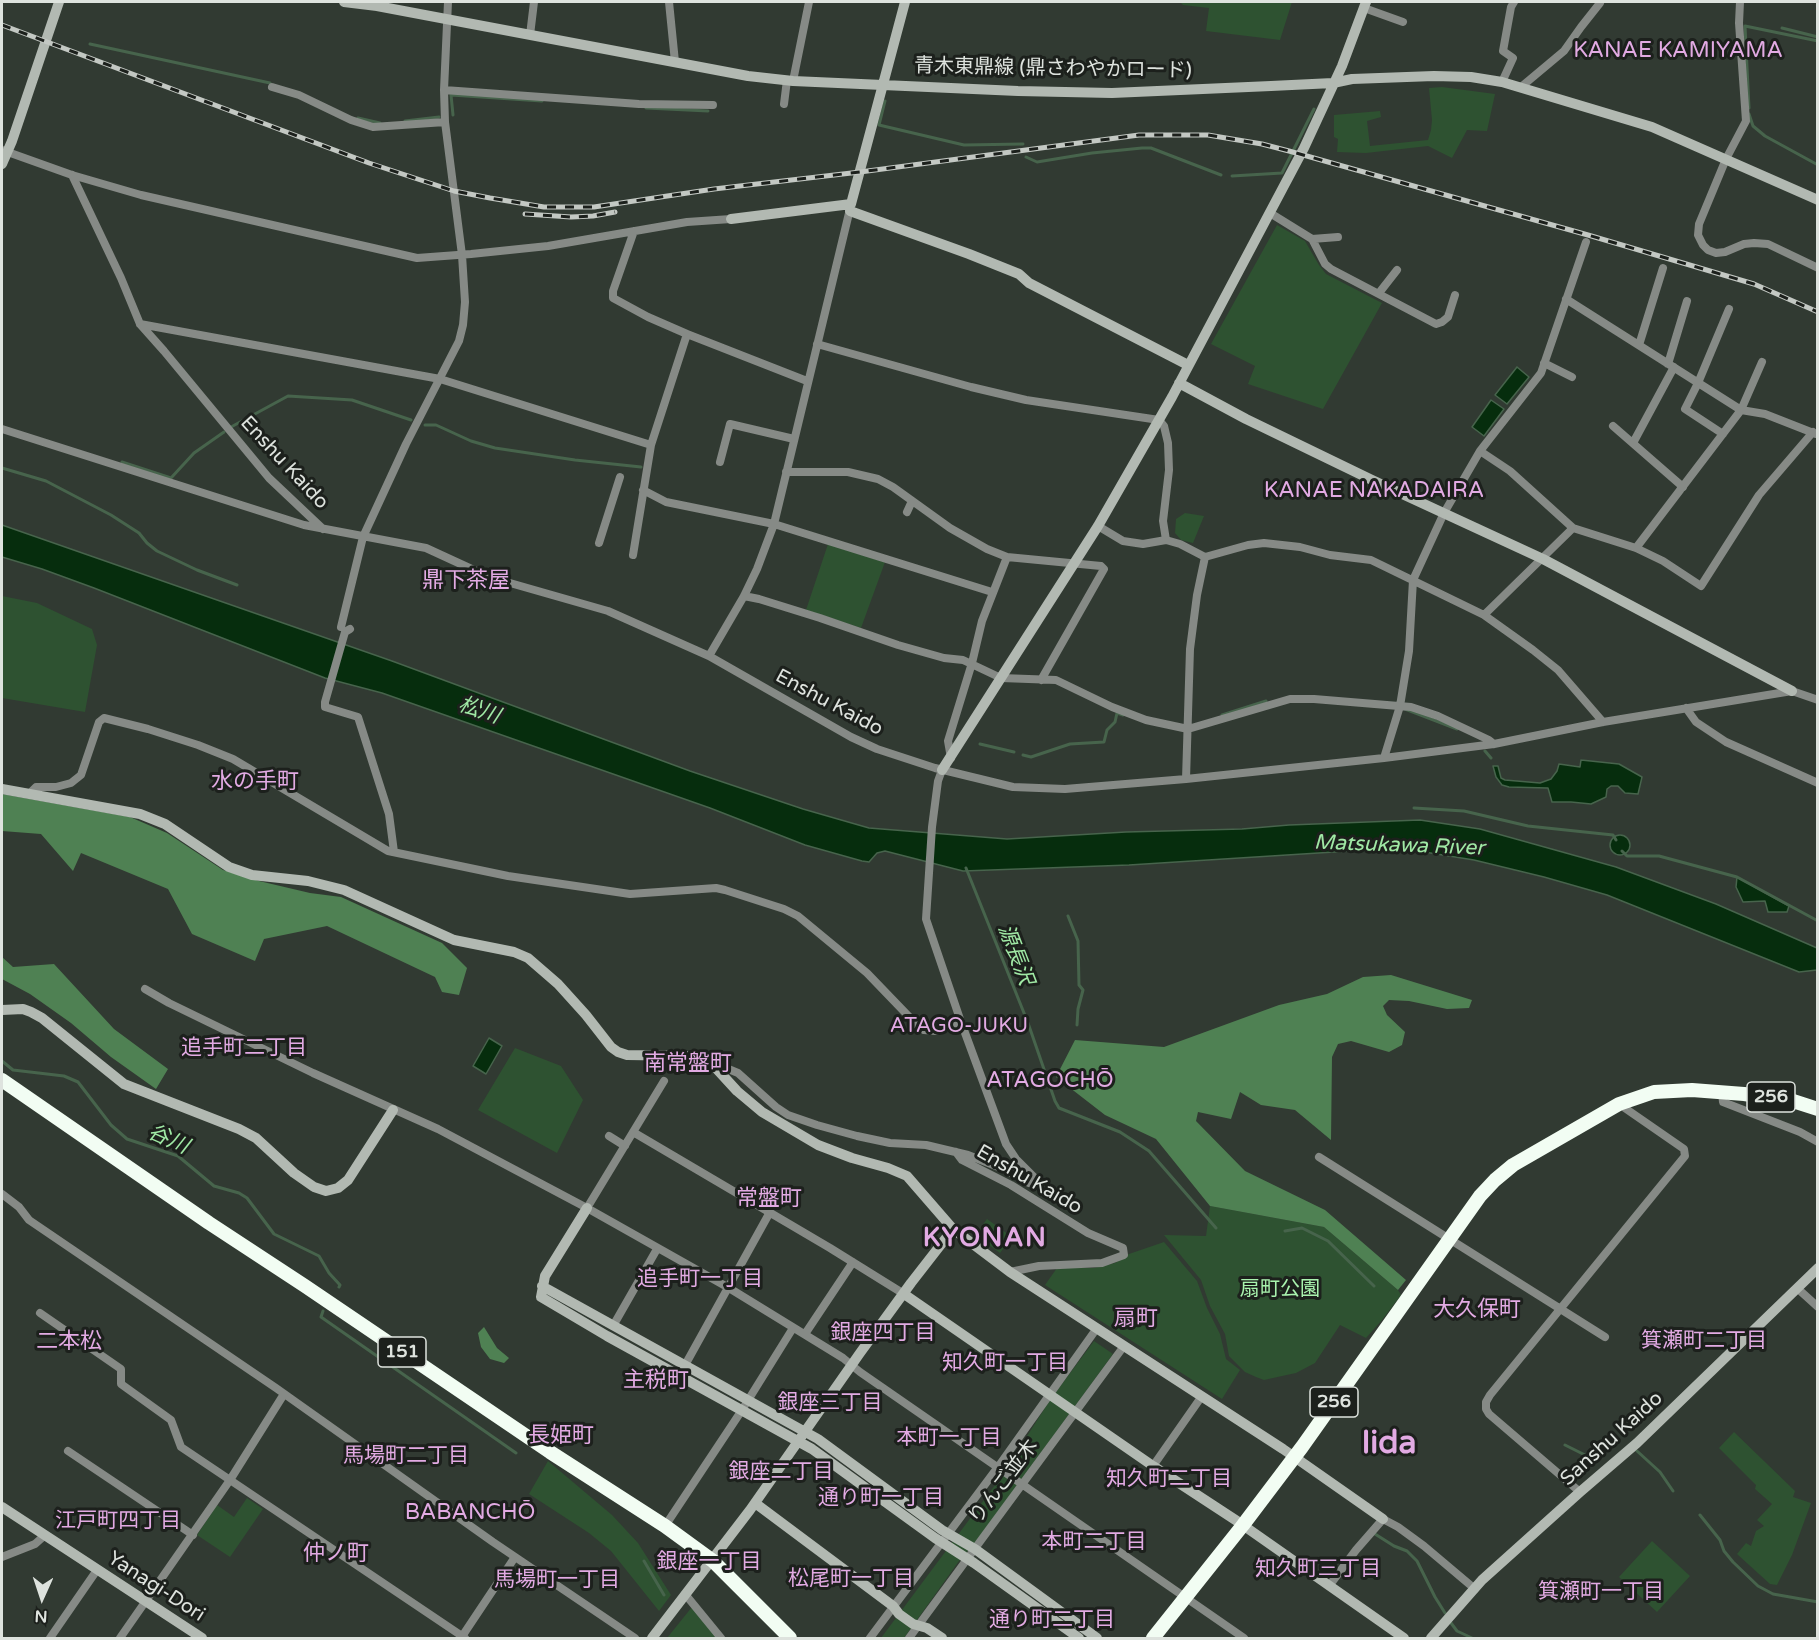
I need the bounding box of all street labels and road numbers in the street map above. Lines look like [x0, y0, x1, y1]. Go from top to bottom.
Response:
street label: 青木東鼎線 (鼎さわやかロード) [914, 55, 1192, 83]
street label: Enshu Kaido [235, 412, 333, 514]
street label: Enshu Kaido [771, 665, 887, 741]
road number: 256 [1747, 1082, 1795, 1112]
street label: Enshu Kaido [972, 1140, 1086, 1220]
road number: 151 [378, 1337, 426, 1367]
road number: 256 [1310, 1387, 1358, 1417]
street label: Sanshu Kaido [1556, 1387, 1668, 1491]
street label: りんご並木 [964, 1435, 1044, 1529]
street label: Yanagi-Dori [103, 1547, 209, 1627]

